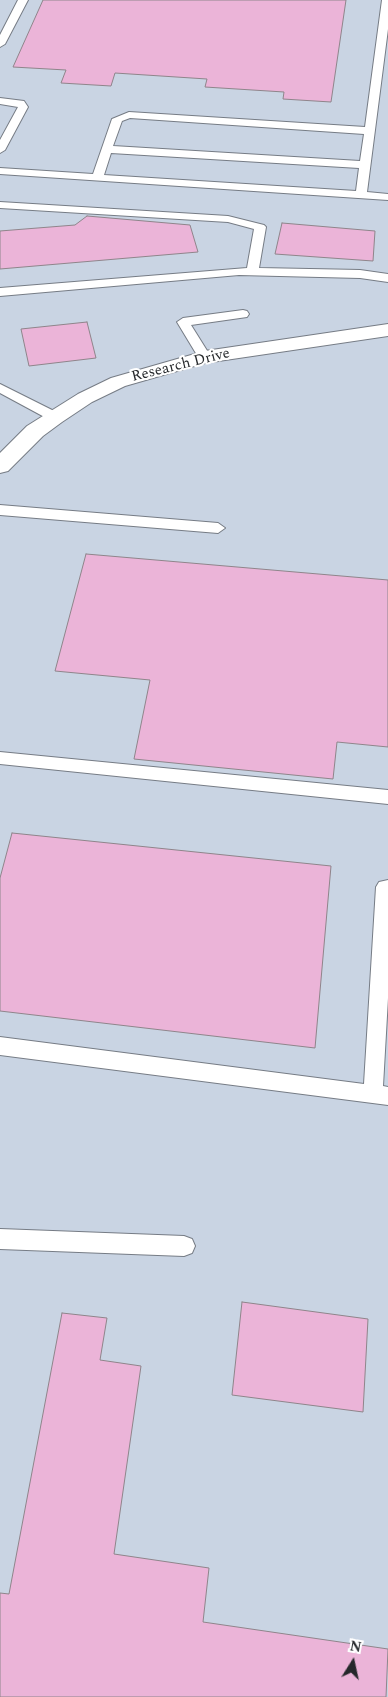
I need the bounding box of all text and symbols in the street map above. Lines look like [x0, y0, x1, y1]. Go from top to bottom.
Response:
street label: Research Drive [130, 345, 232, 387]
text: N [348, 1635, 363, 1658]
north arrow [328, 1637, 378, 1687]

